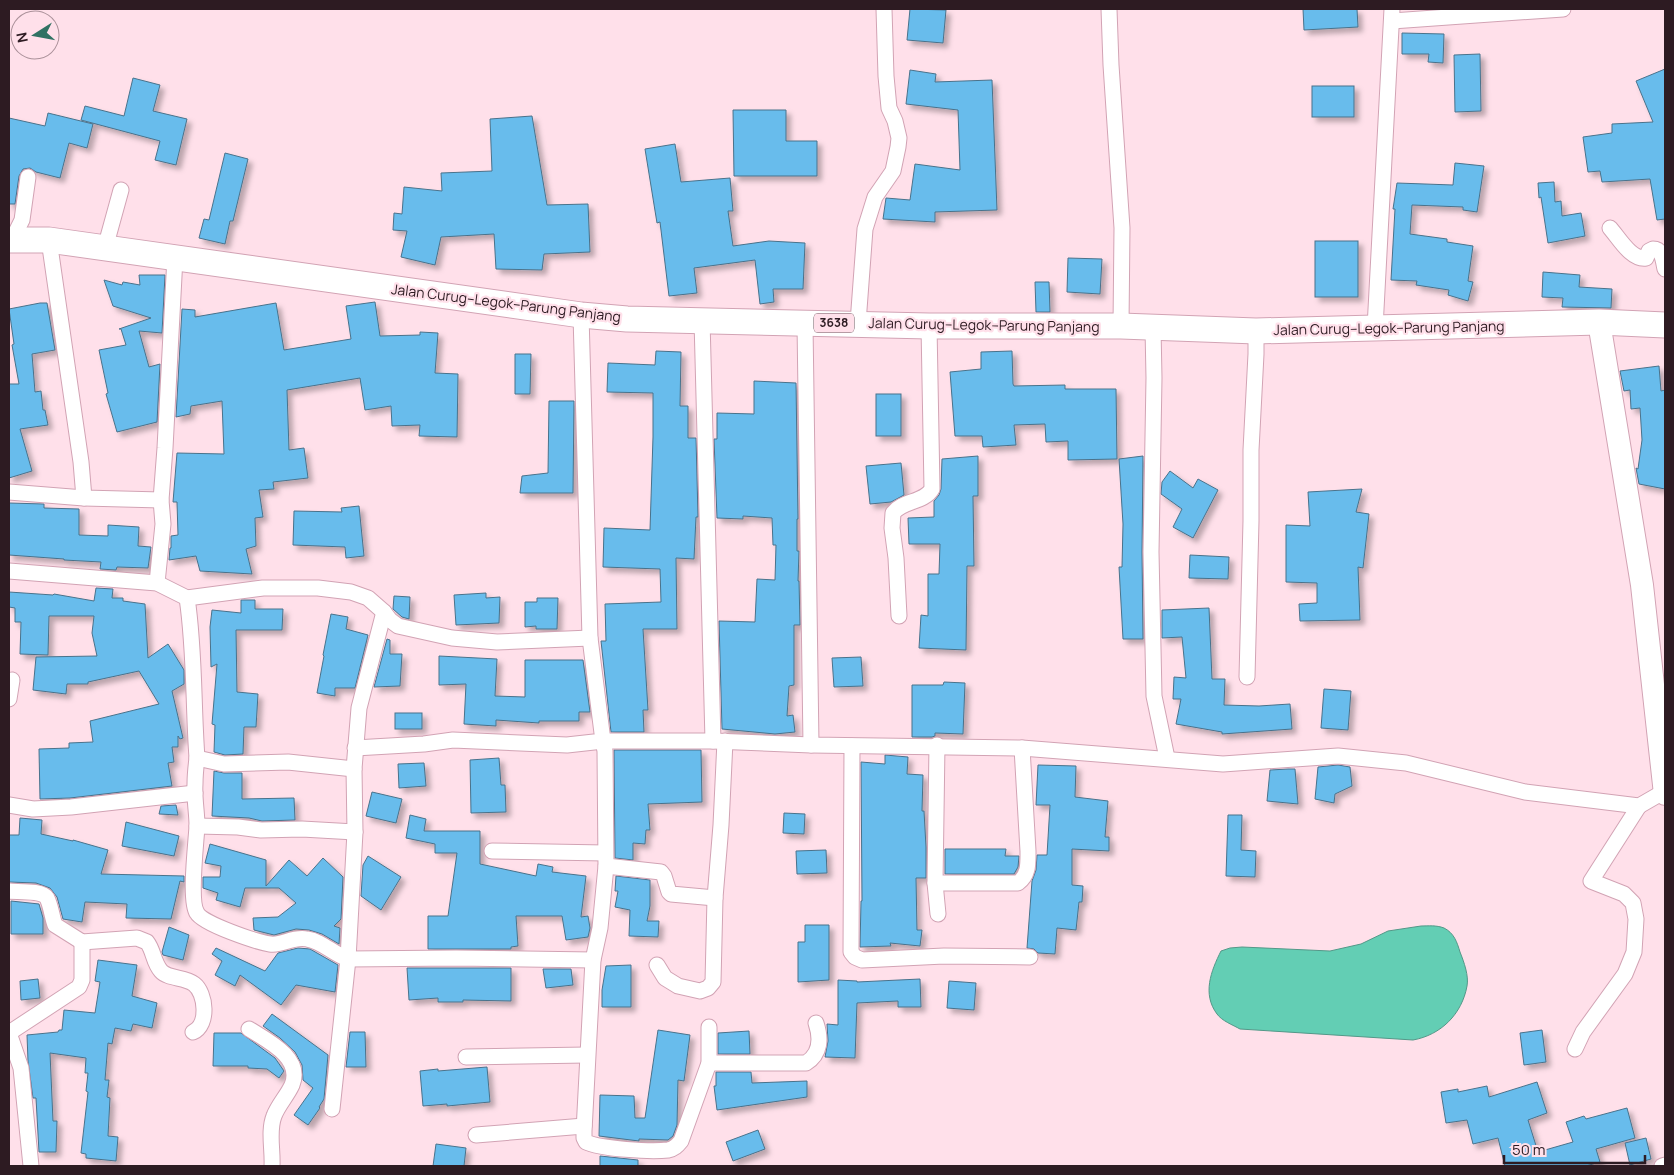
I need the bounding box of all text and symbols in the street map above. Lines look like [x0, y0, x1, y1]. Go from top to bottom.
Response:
north arrow [10, 10, 60, 60]
text: N [11, 31, 32, 44]
street label: Jalan Curug–Legok–Parung Panjang [390, 279, 622, 326]
street label: Jalan Curug–Legok–Parung Panjang [868, 313, 1100, 336]
road number: 3638 [814, 314, 854, 332]
street label: Jalan Curug–Legok–Parung Panjang [1273, 316, 1505, 339]
scale bar [1504, 1132, 1645, 1164]
text: 50 m [1512, 1139, 1546, 1160]

